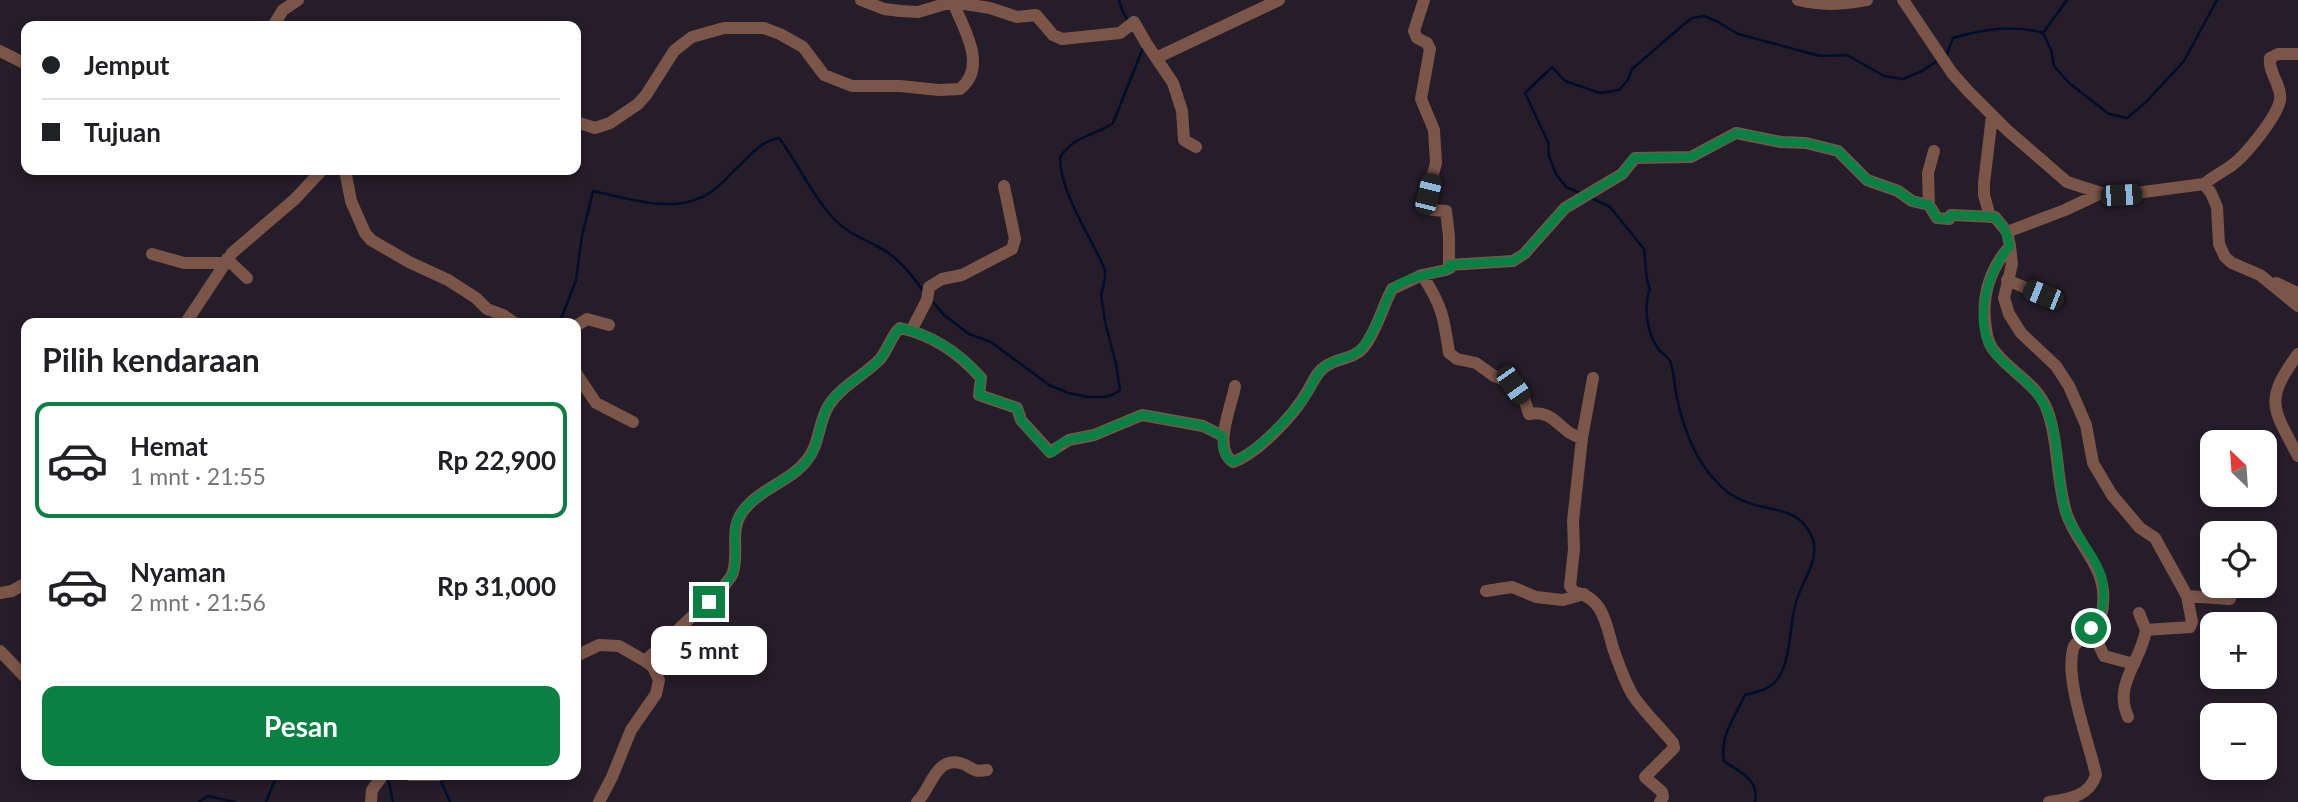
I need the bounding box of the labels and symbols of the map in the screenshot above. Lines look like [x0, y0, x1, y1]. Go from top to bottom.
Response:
car [1413, 171, 1444, 217]
car [2100, 183, 2143, 207]
car [2020, 277, 2067, 313]
car [1493, 362, 1534, 408]
north arrow [2200, 430, 2277, 508]
route end [693, 586, 725, 618]
route start [2075, 612, 2107, 644]
callout: 5 mnt [651, 626, 767, 676]

